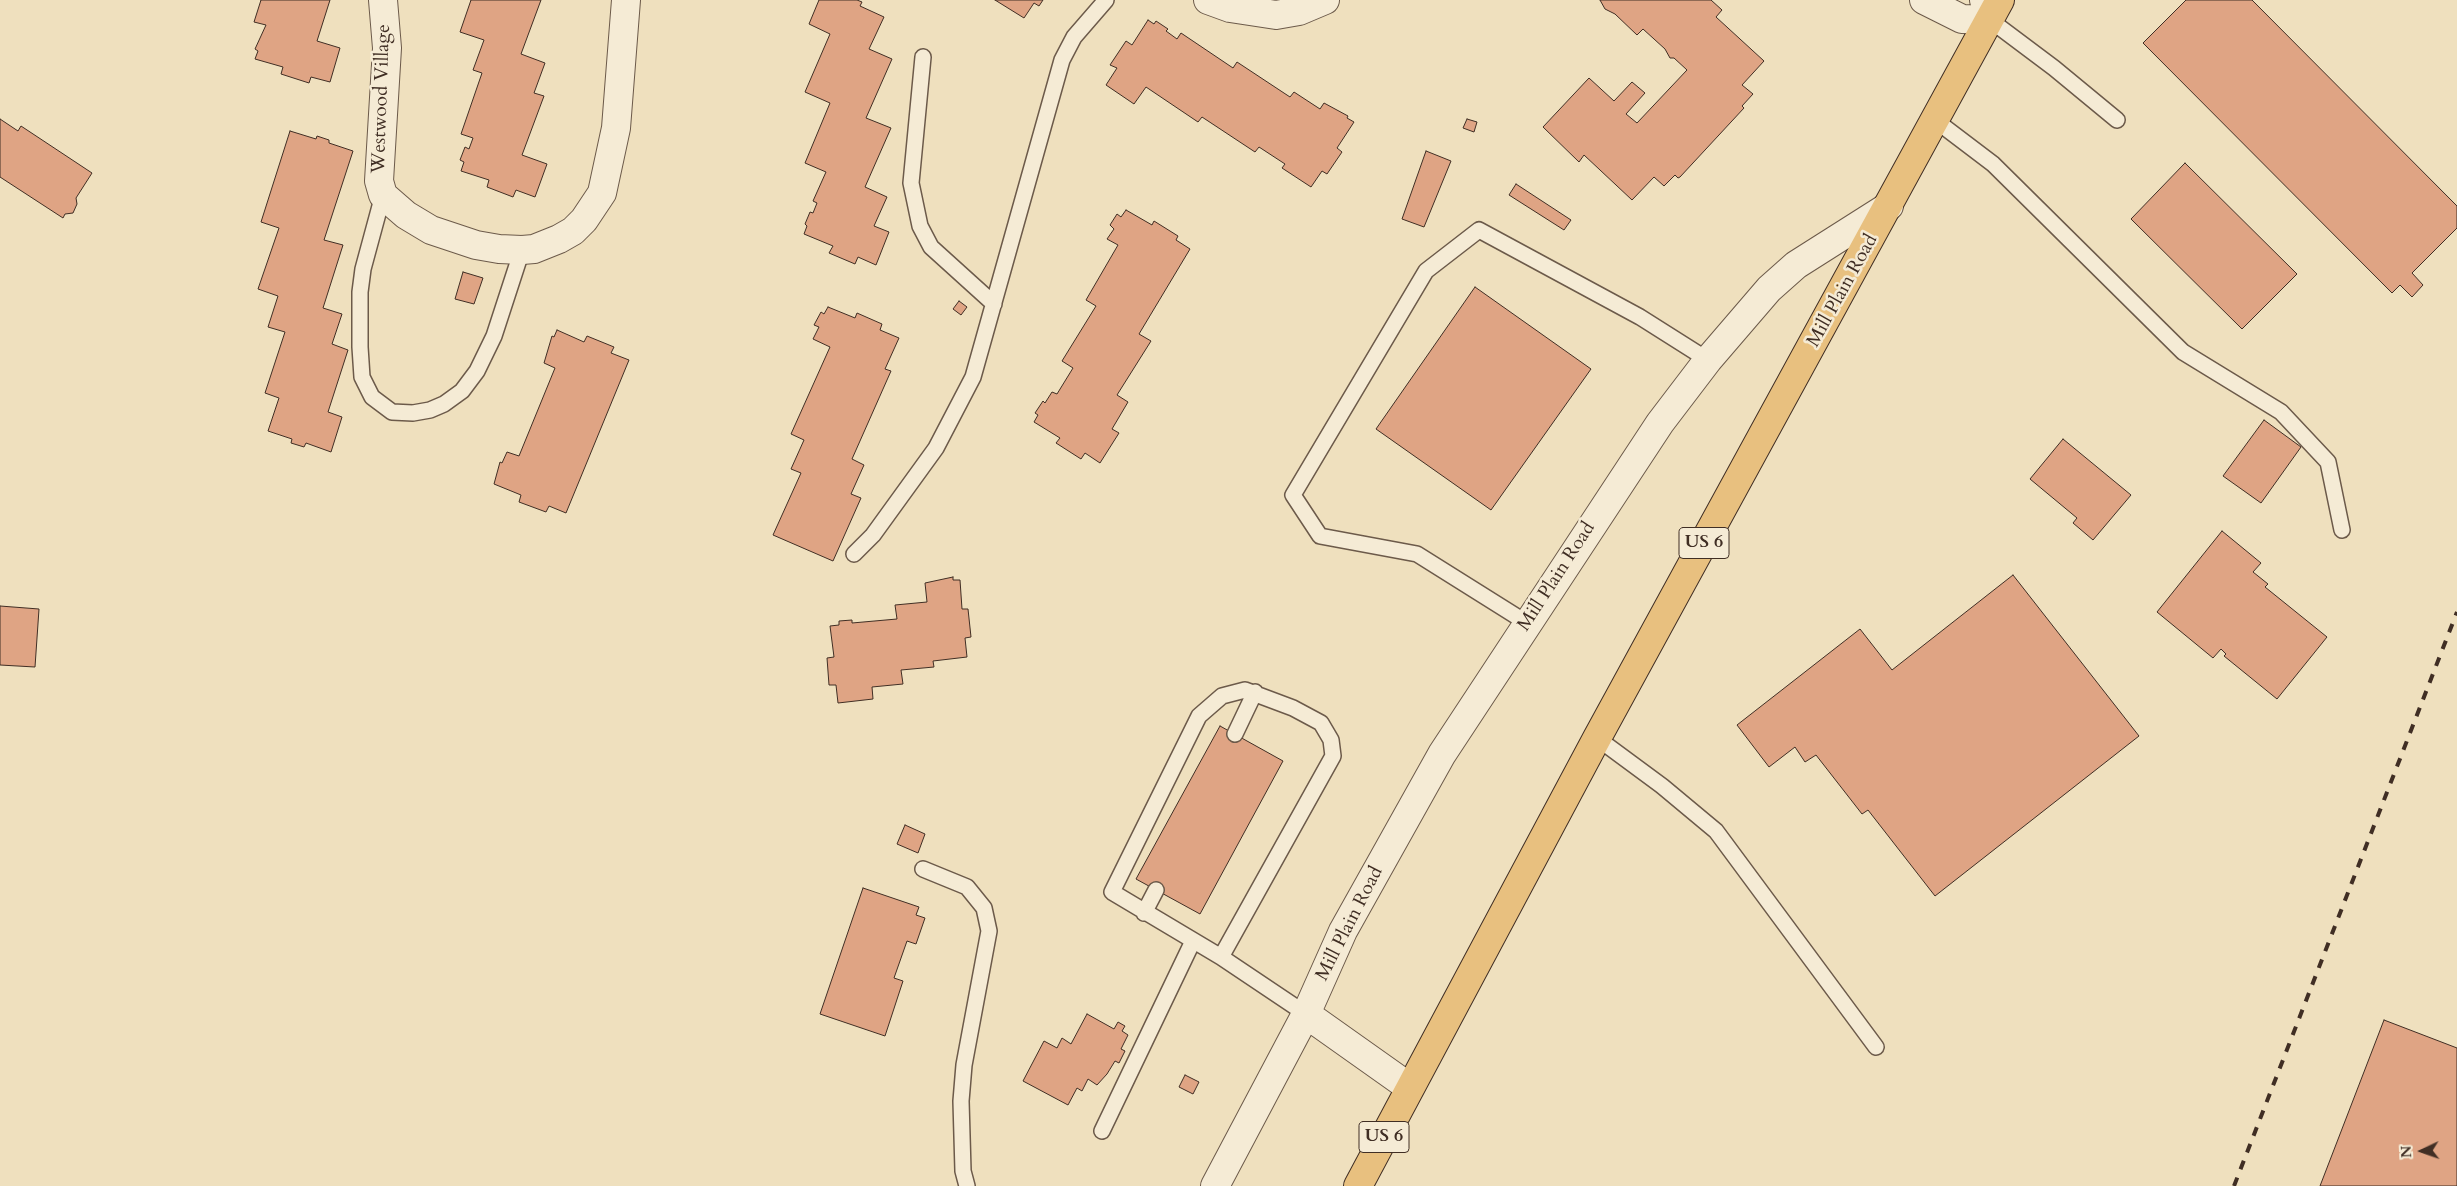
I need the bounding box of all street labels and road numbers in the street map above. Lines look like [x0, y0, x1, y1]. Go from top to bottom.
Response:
street label: Westwood Village [368, 24, 396, 174]
street label: Mill Plain Road [1803, 231, 1883, 351]
street label: Mill Plain Road [1513, 518, 1601, 636]
road number: US 6 [1679, 528, 1729, 558]
street label: Mill Plain Road [1311, 863, 1389, 985]
road number: US 6 [1359, 1122, 1409, 1152]

